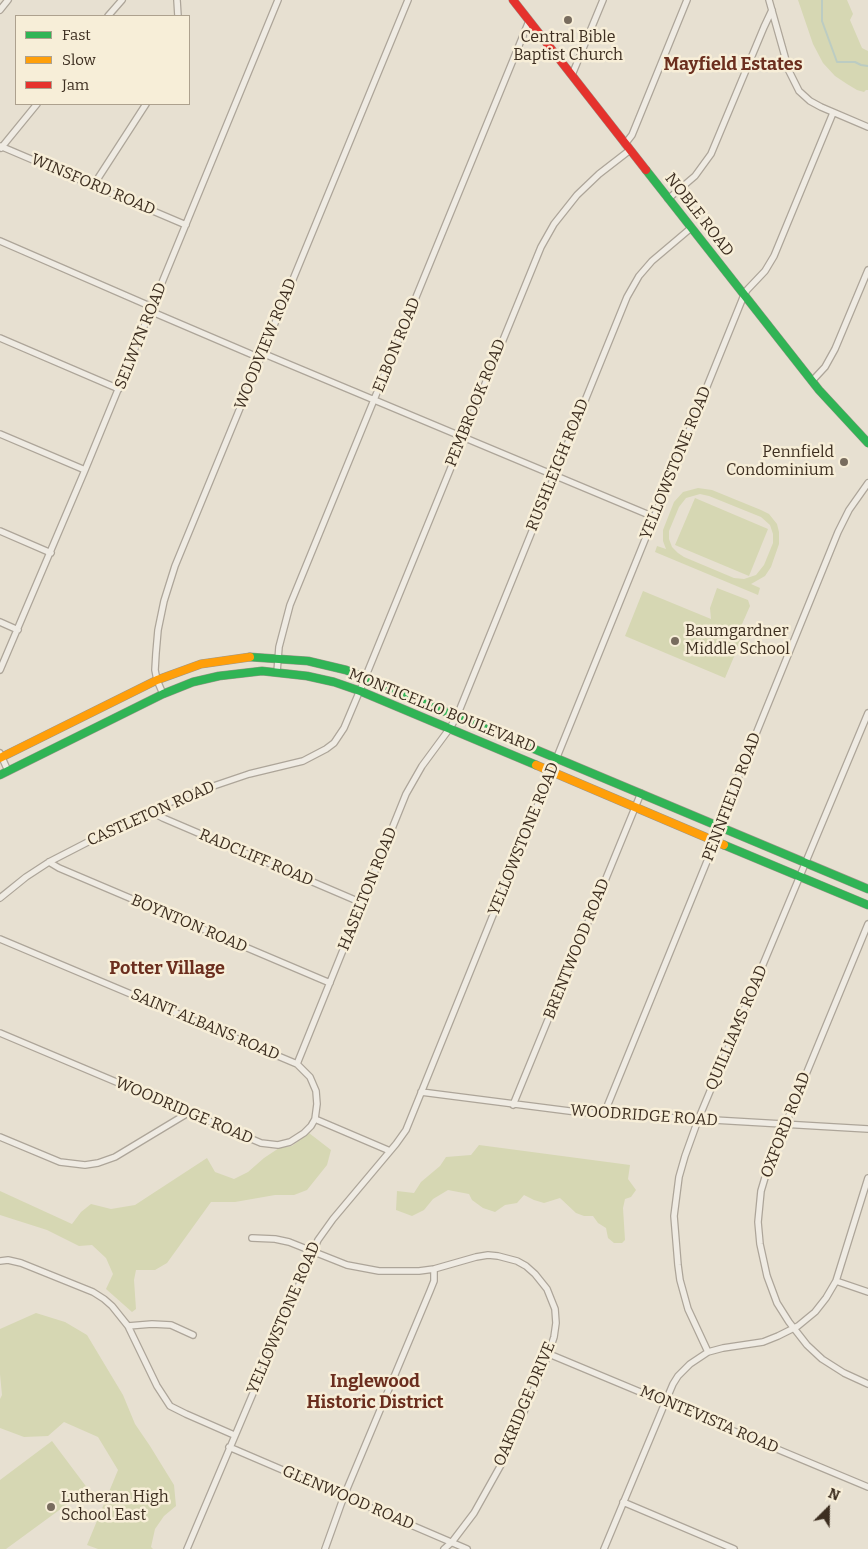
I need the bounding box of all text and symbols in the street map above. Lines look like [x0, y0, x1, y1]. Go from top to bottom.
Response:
marker: Central Bible Baptist Church [562, 14, 574, 26]
legend [15, 15, 190, 105]
text: Fast [62, 26, 91, 44]
place label: Central Bible Baptist Church [513, 28, 623, 66]
text: Slow [62, 51, 96, 69]
district label: Mayfield Estates [663, 54, 803, 76]
text: Jam [62, 76, 89, 94]
street label: WINSFORD ROAD [28, 150, 158, 220]
street label: NOBLE ROAD [660, 169, 738, 261]
street label: WOODVIEW ROAD [231, 276, 301, 412]
street label: SELWYN ROAD [111, 280, 171, 392]
street label: ELBON ROAD [369, 295, 425, 395]
street label: PEMBROOK ROAD [442, 336, 510, 470]
street label: YELLOWSTONE ROAD [636, 384, 716, 542]
street label: RUSHLEIGH ROAD [523, 396, 593, 534]
place label: Pennfield Condominium [726, 443, 834, 481]
marker: Pennfield Condominium [838, 456, 850, 468]
place label: Baumgardner Middle School [685, 622, 790, 660]
marker: Baumgardner Middle School [669, 635, 681, 647]
street label: MONTICELLO BOULEVARD [346, 665, 538, 757]
street label: PENNFIELD ROAD [699, 730, 765, 864]
street label: YELLOWSTONE ROAD [484, 760, 564, 918]
street label: CASTLETON ROAD [84, 777, 218, 851]
street label: RADCLIFF ROAD [196, 825, 316, 891]
street label: HASELTON ROAD [335, 825, 401, 953]
street label: BRENTWOOD ROAD [540, 876, 614, 1022]
street label: BOYNTON ROAD [128, 891, 250, 957]
district label: Potter Village [109, 958, 225, 980]
street label: QUILLIAMS ROAD [702, 963, 772, 1093]
street label: SAINT ALBANS ROAD [128, 985, 282, 1065]
street label: OXFORD ROAD [757, 1070, 815, 1180]
street label: WOODRIDGE ROAD [112, 1073, 256, 1149]
street label: WOODRIDGE ROAD [570, 1101, 718, 1131]
street label: YELLOWSTONE ROAD [243, 1239, 325, 1397]
street label: OAKRIDGE DRIVE [490, 1339, 560, 1469]
district label: Inglewood Historic District [306, 1371, 444, 1414]
street label: MONTEVISTA ROAD [637, 1382, 781, 1458]
street label: GLENWOOD ROAD [279, 1462, 417, 1534]
north arrow [803, 1484, 853, 1534]
text: N [826, 1485, 842, 1505]
place label: Lutheran High School East [61, 1488, 169, 1526]
marker: Lutheran High School East [45, 1501, 57, 1513]

